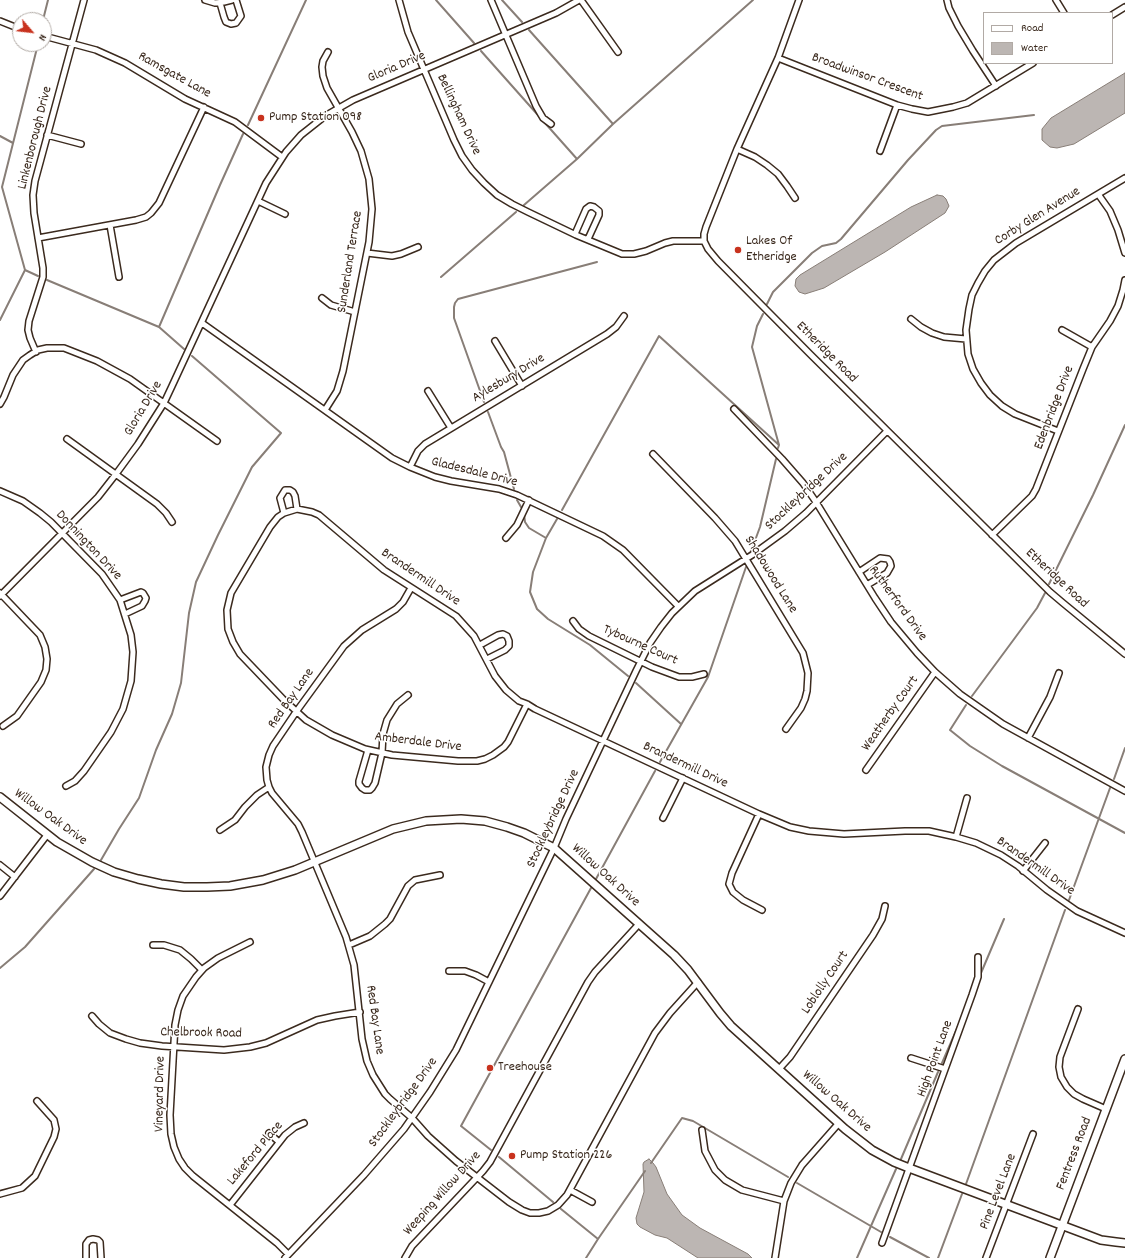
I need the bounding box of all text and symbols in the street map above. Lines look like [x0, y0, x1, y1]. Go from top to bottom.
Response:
north arrow [12, 12, 52, 52]
legend [983, 12, 1113, 64]
text: Road [1021, 20, 1043, 37]
text: N [33, 31, 50, 43]
text: Water [1021, 40, 1048, 57]
street label: Gloria Drive [366, 48, 428, 88]
street label: Ramsgate Lane [134, 49, 214, 103]
street label: Broadwinsor Crescent [809, 50, 925, 106]
street label: Bellingham Drive [432, 72, 484, 158]
street label: Linkenborough Drive [15, 85, 57, 191]
place label: Pump Station 098 [269, 110, 362, 126]
marker: Pump Station 098 [256, 113, 266, 123]
street label: Corby Glen Avenue [992, 184, 1084, 250]
street label: Sunderland Terrace [335, 210, 367, 314]
place label: Lakes Of Etheridge [746, 234, 797, 266]
marker: Lakes Of Etheridge [733, 245, 743, 255]
street label: Etheridge Road [792, 319, 860, 387]
street label: Aylesbury Drive [470, 351, 548, 407]
street label: Edenbridge Drive [1031, 364, 1079, 452]
street label: Gloria Drive [121, 378, 167, 440]
street label: Stockleybridge Drive [762, 449, 852, 535]
street label: Gladesdale Drive [429, 454, 519, 492]
street label: Donnington Drive [51, 508, 125, 584]
street label: Shadowood Lane [740, 533, 800, 617]
street label: Brandermill Drive [377, 545, 463, 611]
street label: Etheridge Road [1021, 546, 1091, 612]
street label: Rutherford Drive [864, 563, 930, 645]
street label: Tybourne Court [600, 622, 680, 670]
street label: Red Bay Lane [265, 666, 319, 732]
street label: Weatherby Court [859, 673, 923, 755]
street label: Amberdale Drive [374, 729, 462, 757]
street label: Brandermill Drive [640, 739, 730, 793]
street label: Stockleybridge Drive [524, 767, 584, 871]
street label: Willow Oak Drive [10, 786, 90, 850]
street label: Brandermill Drive [993, 834, 1077, 900]
street label: Willow Oak Drive [567, 841, 643, 911]
street label: Loblolly Court [799, 948, 853, 1018]
street label: Red Bay Lane [361, 984, 387, 1056]
street label: High Point Lane [914, 1018, 958, 1100]
street label: Chelbrook Road [160, 1025, 242, 1043]
street label: Stockleybridge Drive [366, 1055, 442, 1151]
street label: Vineyard Drive [152, 1056, 170, 1132]
place label: Treehouse [498, 1060, 552, 1076]
marker: Treehouse [485, 1063, 495, 1073]
street label: Willow Oak Drive [798, 1067, 874, 1137]
street label: Fentress Road [1053, 1115, 1097, 1193]
street label: Lakeford Place [224, 1119, 288, 1189]
street label: Weeping Willow Drive [401, 1148, 485, 1240]
place label: Pump Station 226 [520, 1148, 612, 1164]
marker: Pump Station 226 [507, 1151, 517, 1161]
street label: Pine Level Lane [977, 1152, 1021, 1232]

